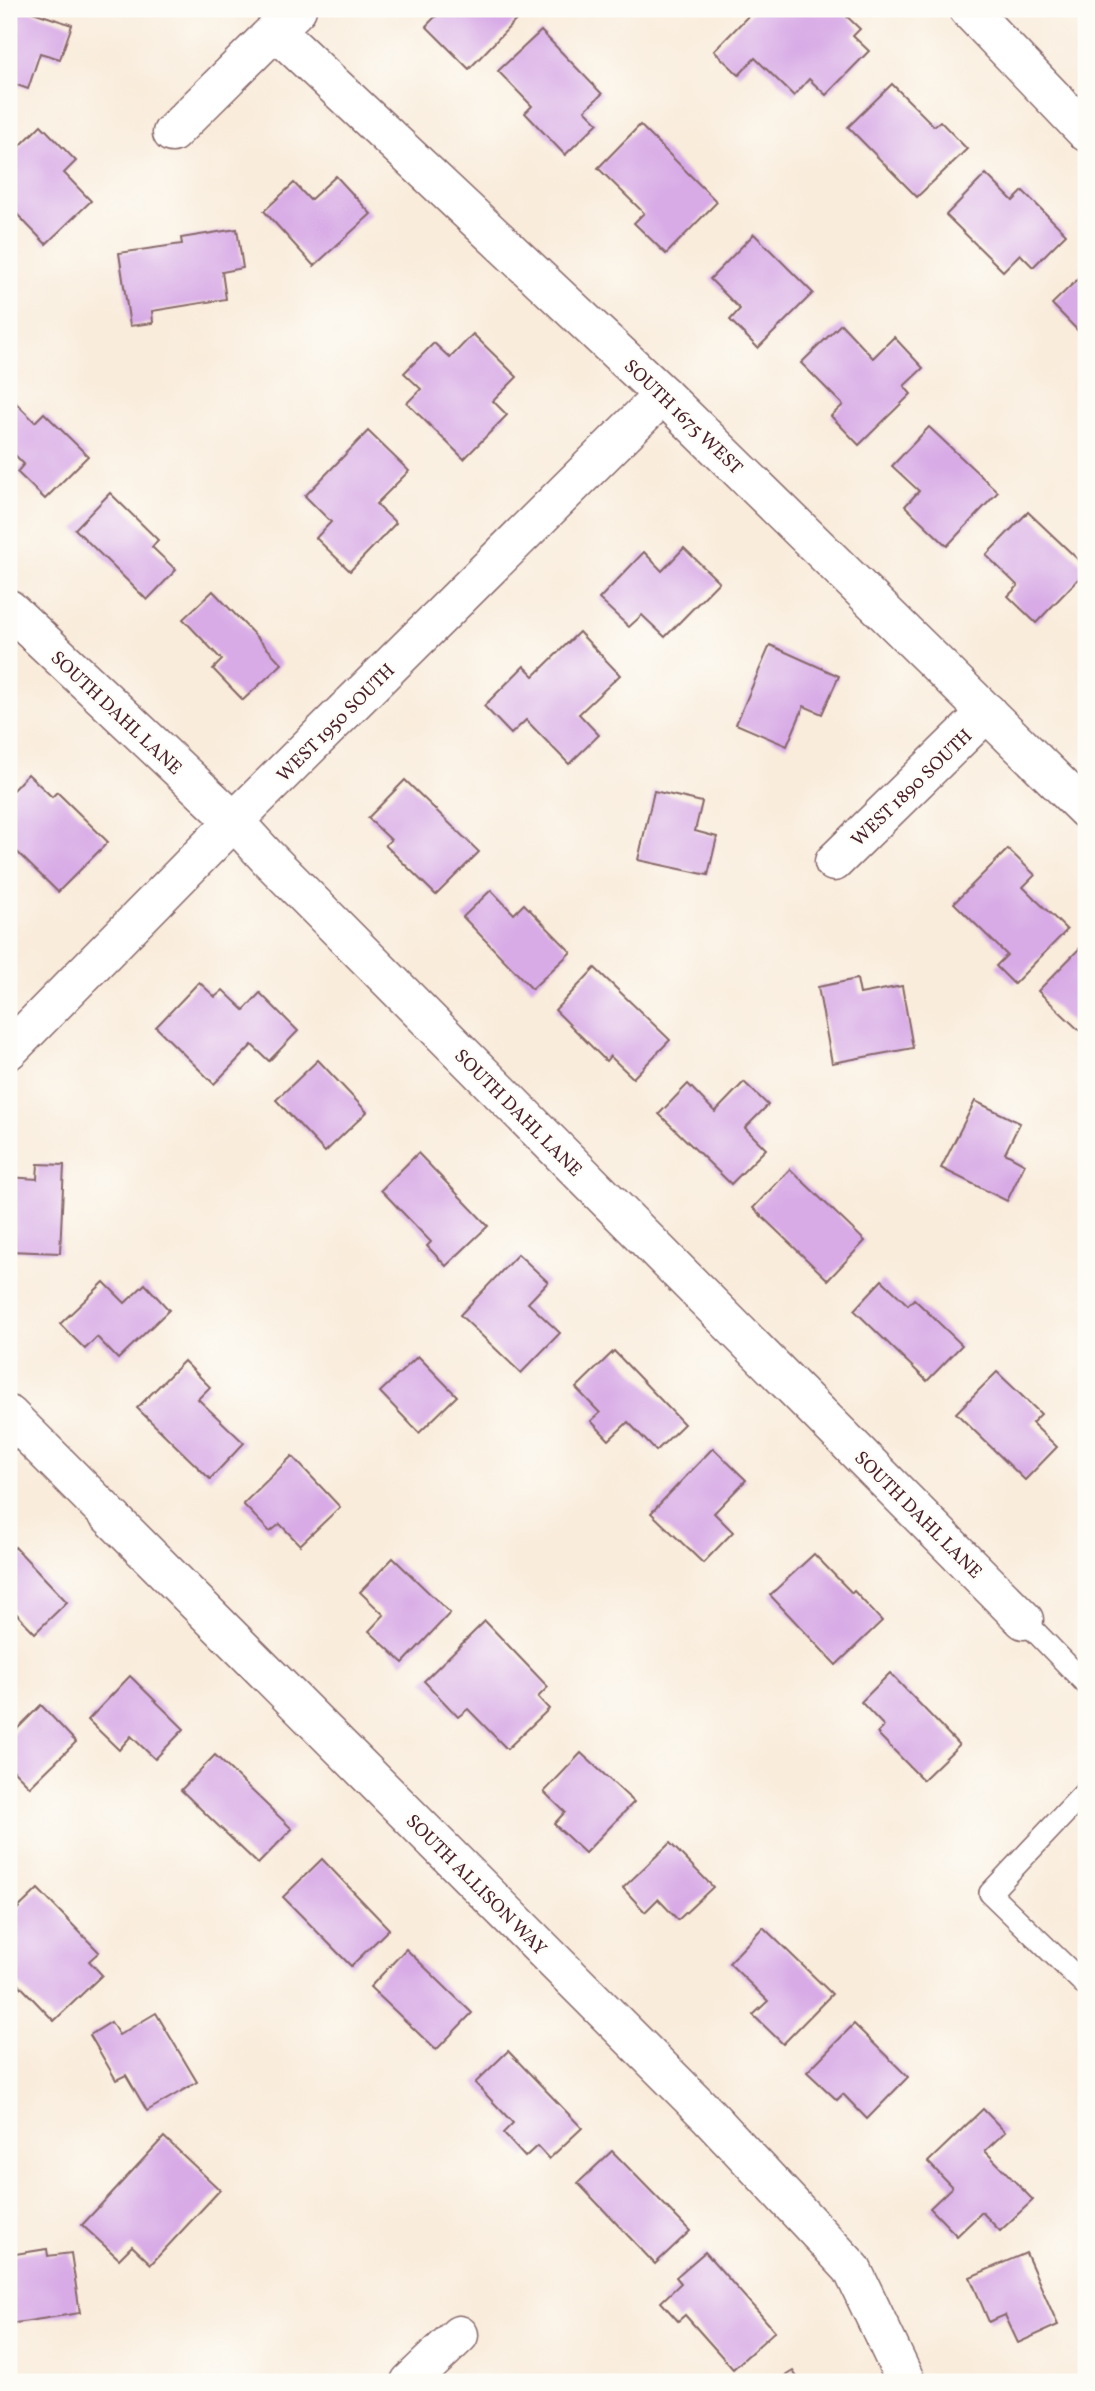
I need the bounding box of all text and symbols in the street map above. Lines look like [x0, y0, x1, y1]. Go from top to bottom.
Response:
street label: SOUTH 1675 WEST [618, 354, 748, 481]
street label: SOUTH DAHL LANE [44, 646, 187, 781]
street label: WEST 1950 SOUTH [271, 658, 401, 788]
street label: WEST 1890 SOUTH [846, 724, 979, 853]
street label: SOUTH DAHL LANE [448, 1044, 587, 1183]
street label: SOUTH DAHL LANE [848, 1446, 987, 1585]
street label: SOUTH ALLISON WAY [399, 1809, 552, 1962]

